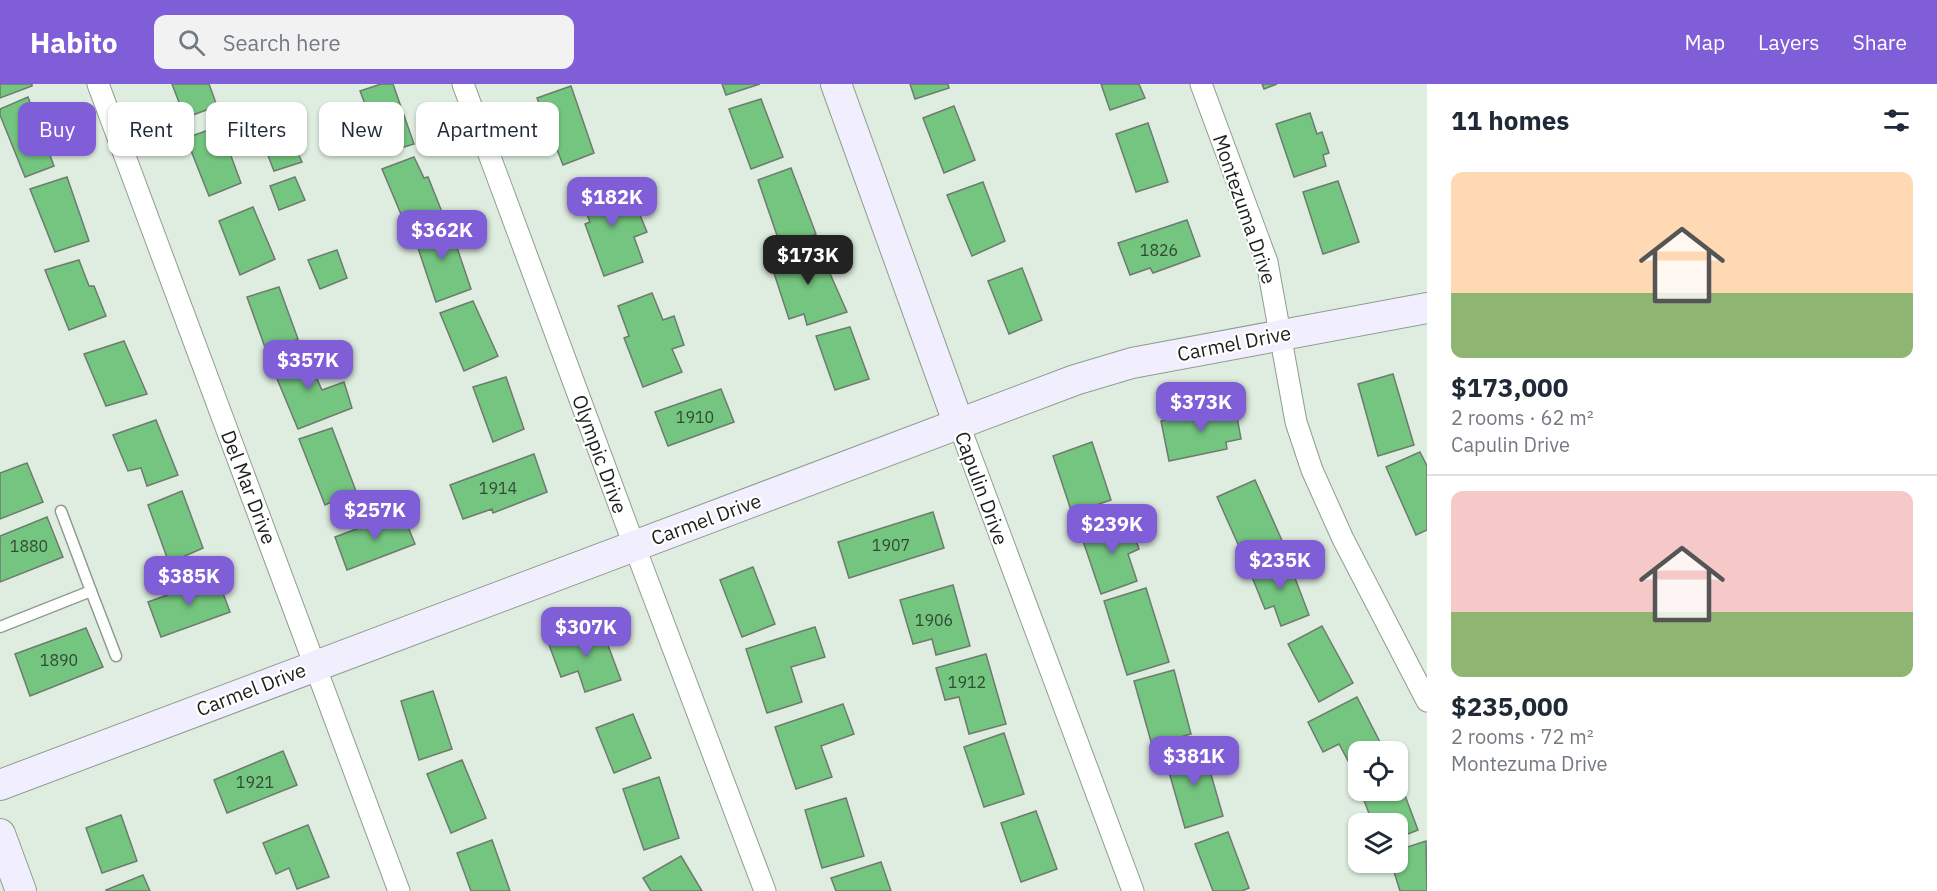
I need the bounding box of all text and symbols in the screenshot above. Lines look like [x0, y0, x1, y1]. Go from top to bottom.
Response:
search box [154, 15, 574, 69]
text: Habito [30, 24, 118, 61]
icon: search [175, 26, 208, 59]
text: Search here [223, 28, 341, 57]
text: Map [1685, 28, 1725, 56]
text: Layers [1758, 28, 1820, 56]
text: Share [1853, 28, 1907, 56]
chip: Buy [18, 102, 96, 156]
chip: Rent [108, 102, 194, 156]
chip: Filters [206, 102, 307, 156]
chip: New [319, 102, 404, 156]
chip: Apartment [416, 102, 559, 156]
text: 11 homes [1451, 103, 1569, 137]
icon: filters [1880, 104, 1913, 137]
street label: Montezuma Drive [1207, 131, 1283, 287]
pin: $182K [570, 177, 654, 228]
text: $182K [581, 183, 643, 210]
pin: $362K [400, 210, 484, 261]
icon: home [1628, 211, 1736, 319]
text: $362K [411, 216, 473, 243]
pin: $173K [766, 235, 850, 286]
house number: 1826 [1140, 240, 1178, 260]
text: $173K [777, 241, 839, 268]
street label: Carmel Drive [1175, 319, 1293, 367]
pin: $357K [266, 340, 350, 391]
text: $357K [277, 346, 339, 373]
text: $173,000 [1451, 370, 1568, 404]
pin: $373K [1159, 382, 1243, 433]
text: $373K [1170, 388, 1232, 415]
street label: Olympic Drive [566, 391, 634, 517]
text: 2 rooms · 62 m² [1451, 404, 1594, 431]
house number: 1910 [676, 407, 714, 427]
street label: Del Mar Drive [215, 426, 283, 548]
street label: Capulin Drive [949, 427, 1015, 549]
text: Capulin Drive [1451, 431, 1570, 458]
house number: 1914 [479, 478, 517, 498]
street label: Carmel Drive [647, 487, 765, 551]
pin: $257K [333, 490, 417, 541]
text: $257K [344, 496, 406, 523]
pin: $239K [1070, 504, 1154, 555]
text: $239K [1081, 510, 1143, 537]
icon: home [1628, 530, 1736, 638]
house number: 1907 [872, 535, 910, 555]
house number: 1880 [10, 536, 48, 556]
pin: $235K [1238, 540, 1322, 591]
text: $235K [1249, 546, 1311, 573]
pin: $385K [147, 556, 231, 607]
text: $385K [158, 562, 220, 589]
pin: $307K [544, 607, 628, 658]
house number: 1906 [915, 610, 953, 630]
text: $307K [555, 613, 617, 640]
house number: 1890 [40, 650, 78, 670]
street label: Carmel Drive [192, 656, 310, 722]
house number: 1912 [948, 672, 986, 692]
text: $235,000 [1451, 689, 1568, 723]
text: 2 rooms · 72 m² [1451, 723, 1594, 750]
pin: $381K [1152, 736, 1236, 787]
map controls [1348, 741, 1408, 873]
button: locate [1348, 741, 1408, 801]
text: $381K [1163, 742, 1225, 769]
text: Montezuma Drive [1451, 750, 1608, 777]
house number: 1921 [236, 772, 274, 792]
button: layers [1348, 813, 1408, 873]

